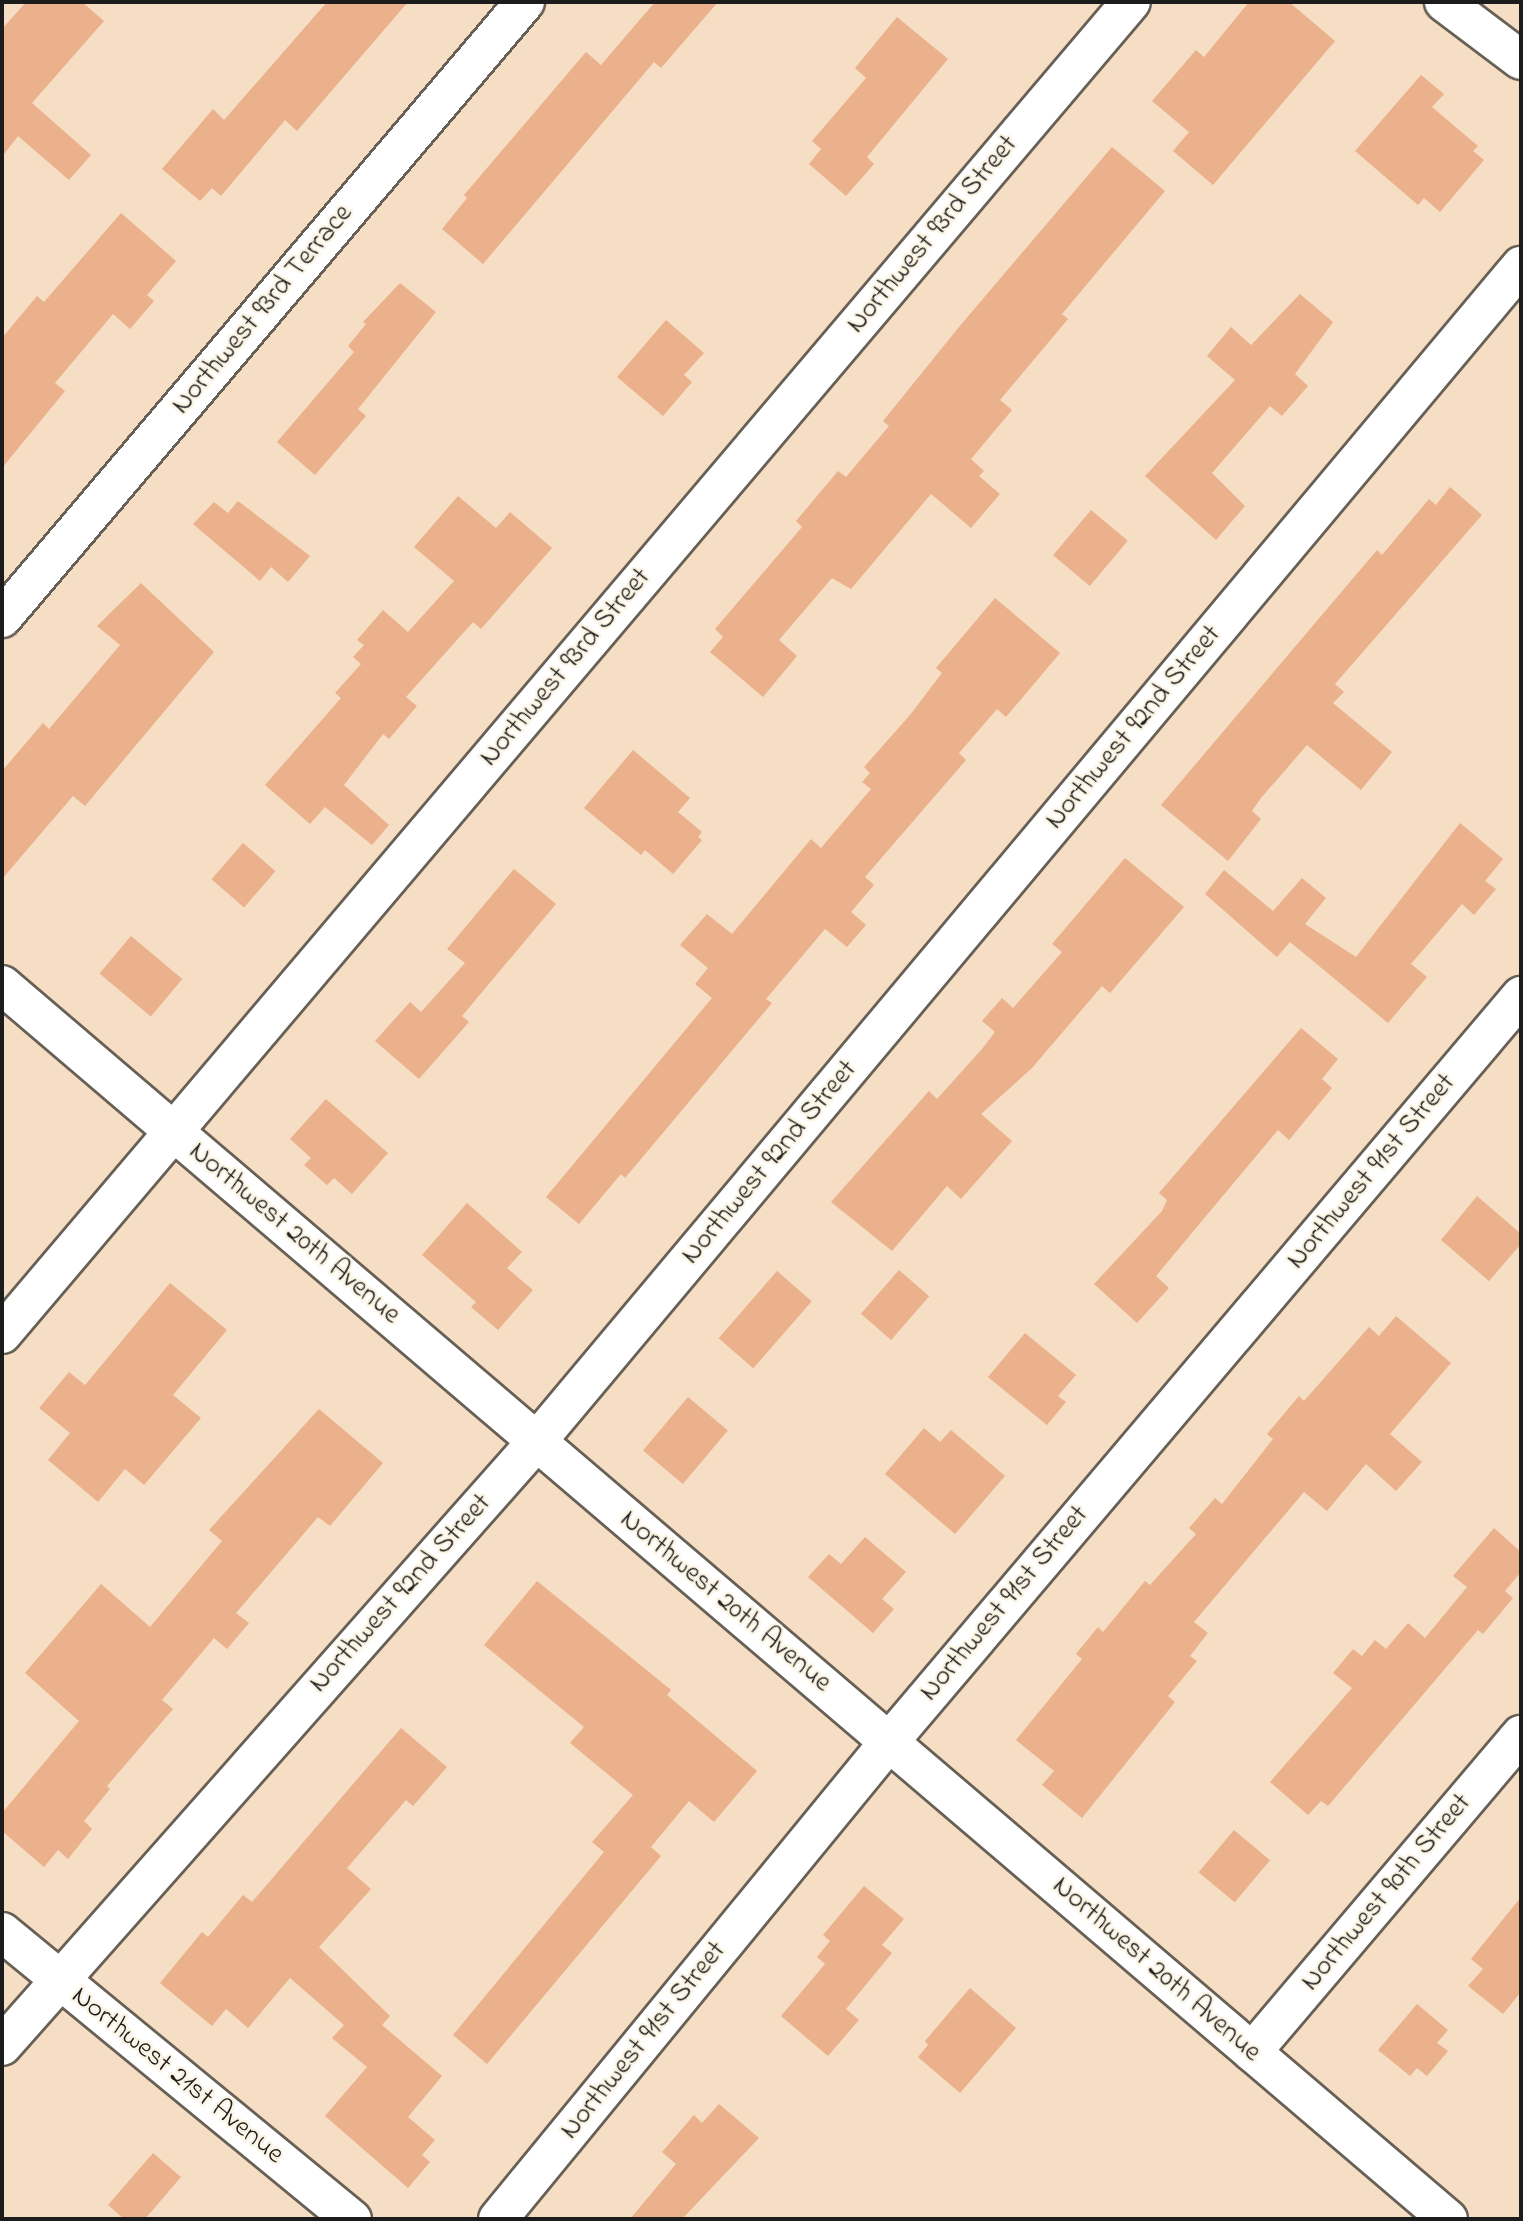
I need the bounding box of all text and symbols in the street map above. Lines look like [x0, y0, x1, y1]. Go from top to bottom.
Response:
street label: Northwest 93rd Street [840, 129, 1026, 341]
street label: Northwest 93rd Terrace [165, 198, 361, 422]
street label: Northwest 93rd Street [473, 562, 659, 774]
street label: Northwest 92nd Street [1039, 619, 1229, 837]
street label: Northwest 92nd Street [675, 1054, 865, 1272]
street label: Northwest 91st Street [1280, 1067, 1464, 1277]
street label: Northwest 20th Avenue [181, 1136, 407, 1332]
street label: Northwest 92nd Street [303, 1488, 499, 1700]
street label: Northwest 91st Street [913, 1499, 1097, 1709]
street label: Northwest 20th Avenue [612, 1504, 838, 1700]
street label: Northwest 90th Street [1295, 1788, 1479, 1998]
street label: Northwest 20th Avenue [1045, 1870, 1267, 2070]
street label: Northwest 91st Street [554, 1935, 734, 2147]
street label: Northwest 21st Avenue [64, 1980, 290, 2172]

